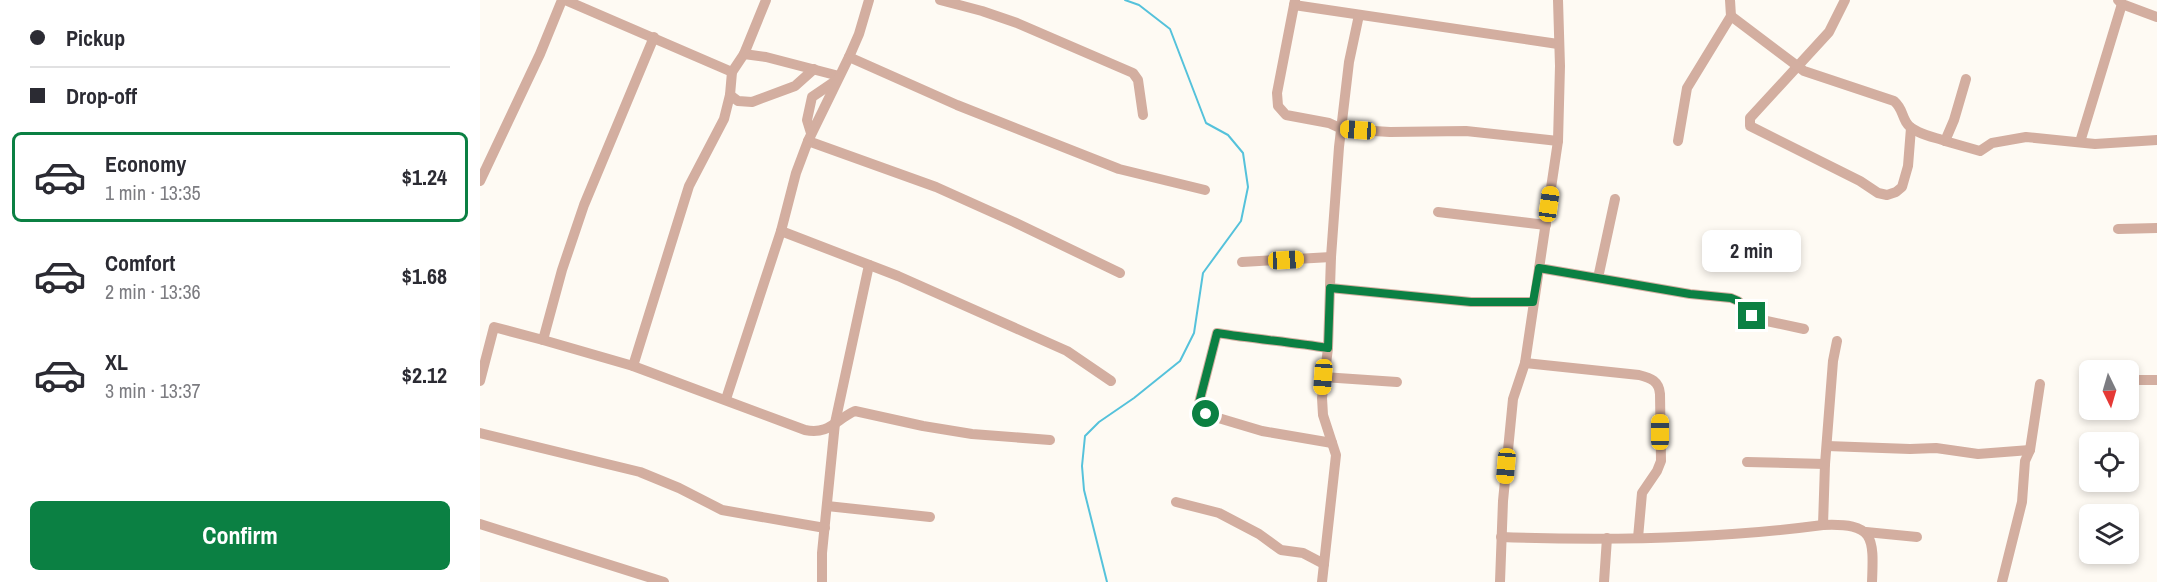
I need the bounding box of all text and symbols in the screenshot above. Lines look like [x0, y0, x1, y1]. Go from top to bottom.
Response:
text: Pickup [66, 23, 125, 53]
text: Drop-off [66, 81, 137, 111]
car [1339, 120, 1377, 140]
text: Economy [105, 149, 186, 179]
icon: car [33, 150, 87, 204]
text: $1.24 [402, 162, 447, 192]
text: 1 min · 13:35 [105, 179, 201, 206]
car [1538, 185, 1560, 223]
callout: 2 min [1702, 229, 1802, 271]
text: 2 min [1730, 237, 1773, 264]
text: Comfort [105, 248, 175, 278]
icon: car [33, 249, 87, 303]
car [1268, 250, 1304, 270]
text: $1.68 [402, 261, 447, 291]
text: 2 min · 13:36 [105, 278, 201, 305]
route end [1738, 302, 1765, 329]
text: XL [105, 347, 128, 377]
icon: car [33, 348, 87, 402]
car [1313, 358, 1333, 396]
text: $2.12 [402, 360, 447, 390]
north arrow [2079, 360, 2139, 420]
map controls [2079, 360, 2139, 564]
text: 3 min · 13:37 [105, 377, 201, 404]
route start [1192, 400, 1219, 427]
car [1651, 414, 1669, 450]
button: locate [2079, 432, 2139, 492]
car [1495, 447, 1517, 485]
button: Confirm [30, 501, 450, 570]
button: layers [2079, 504, 2139, 564]

